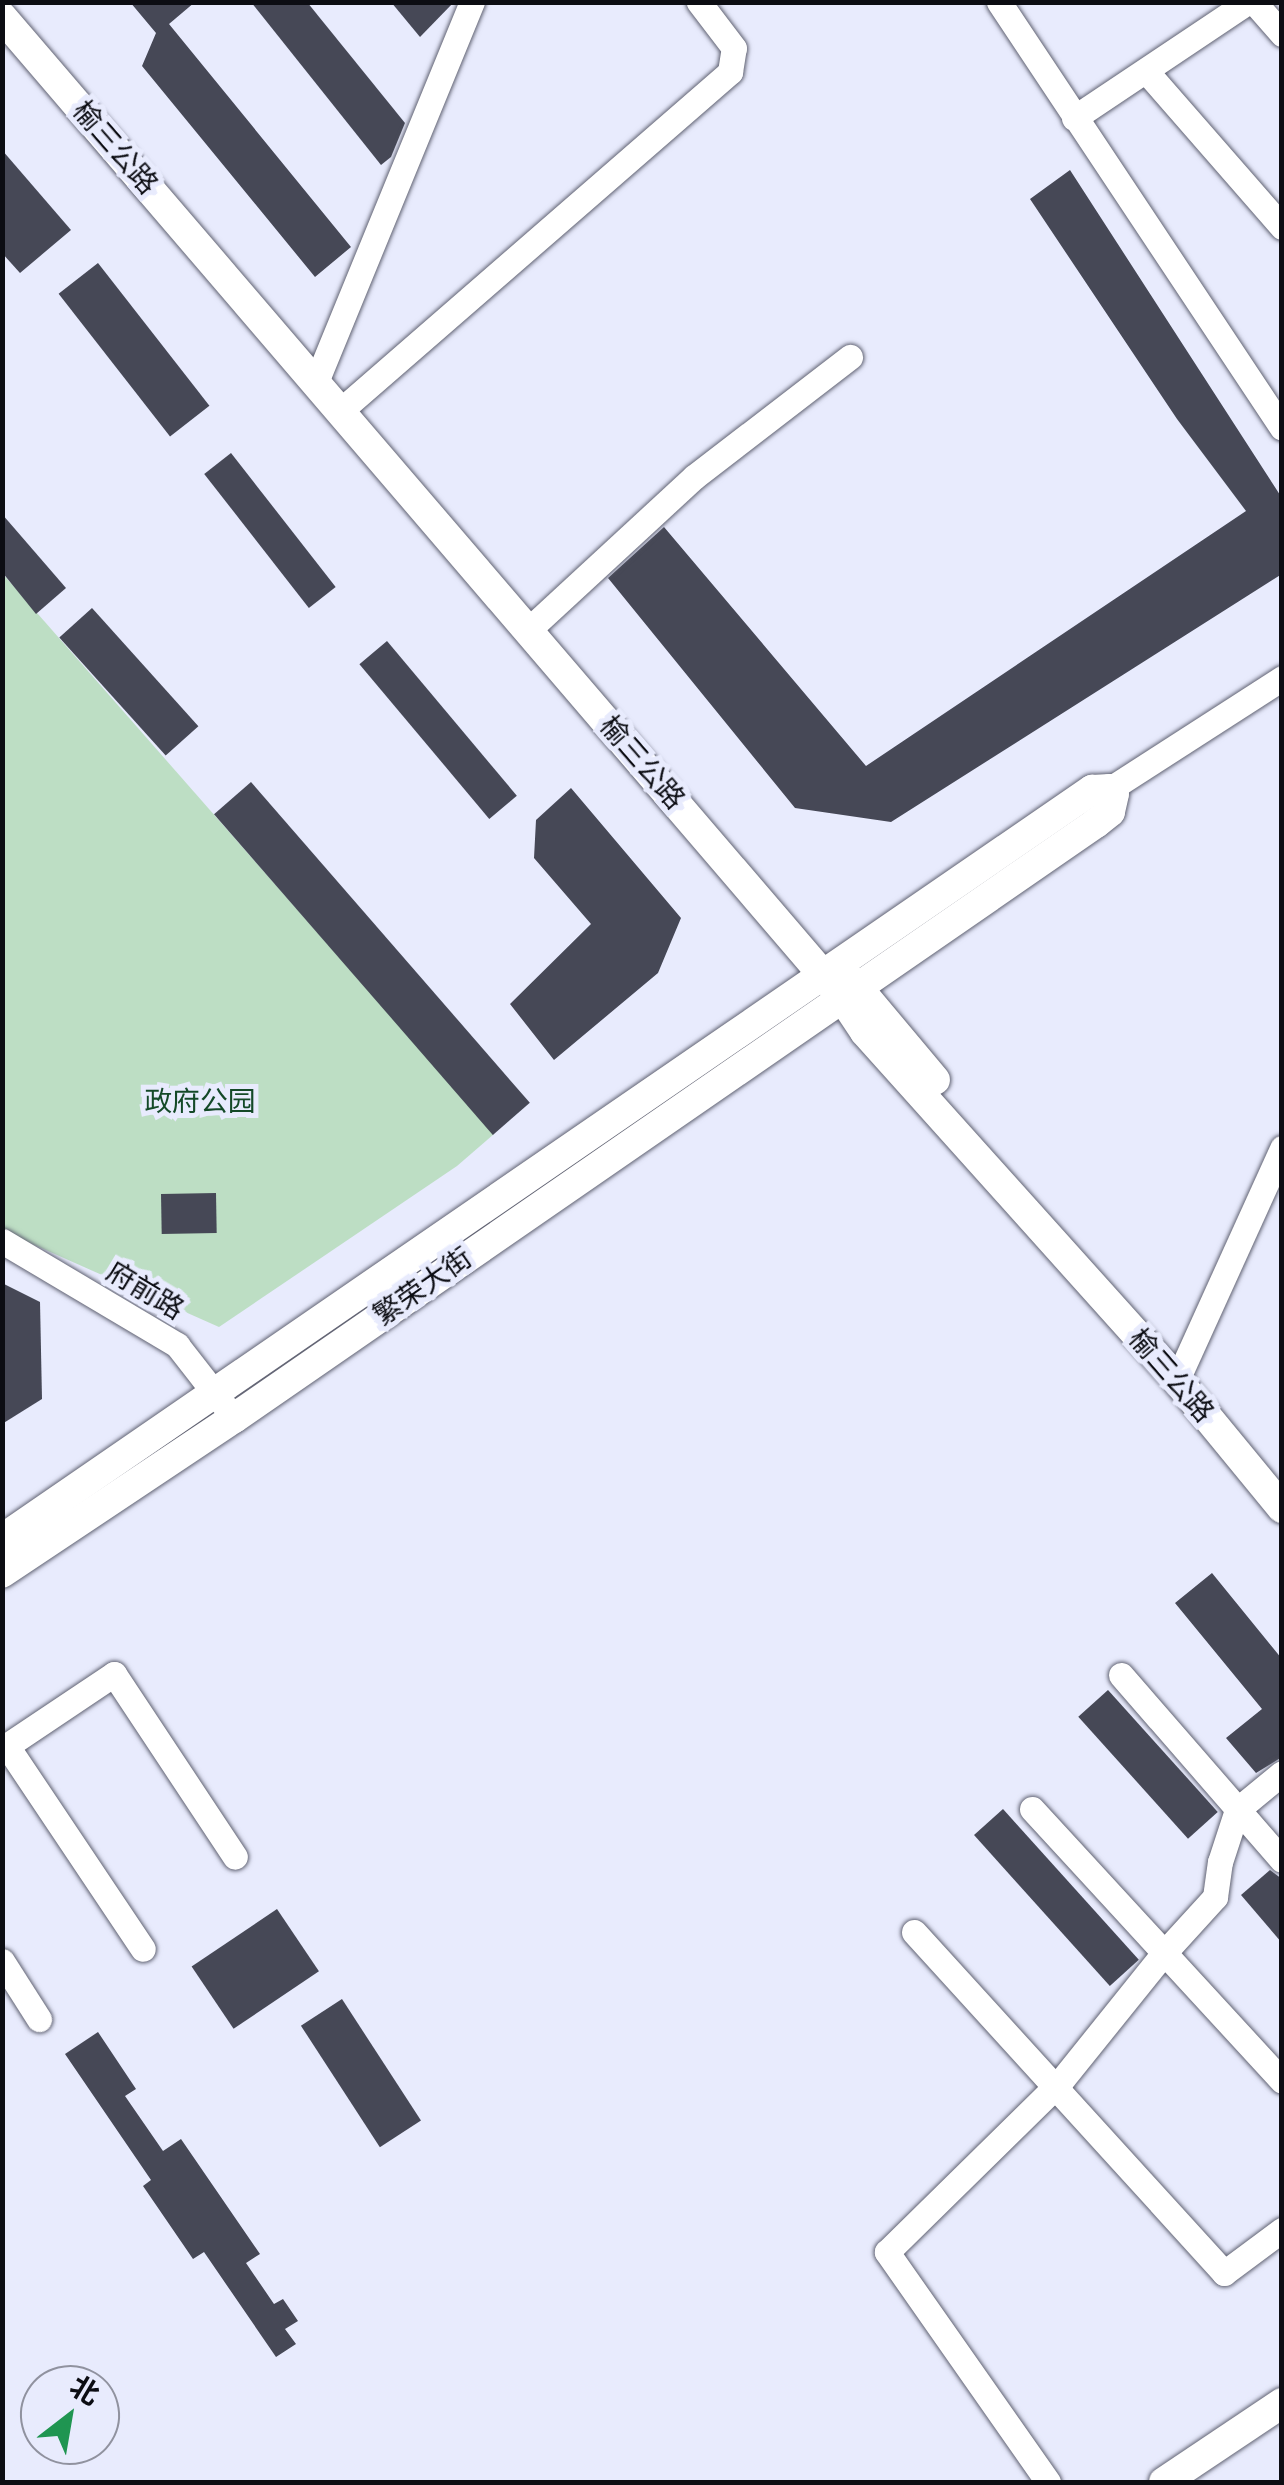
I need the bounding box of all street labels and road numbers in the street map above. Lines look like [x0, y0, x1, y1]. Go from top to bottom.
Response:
street label: 榆三公路 [66, 95, 164, 201]
street label: 榆三公路 [593, 710, 691, 816]
street label: 繁荣大街 [367, 1241, 479, 1333]
street label: 府前路 [100, 1255, 190, 1327]
street label: 榆三公路 [1122, 1323, 1220, 1429]

